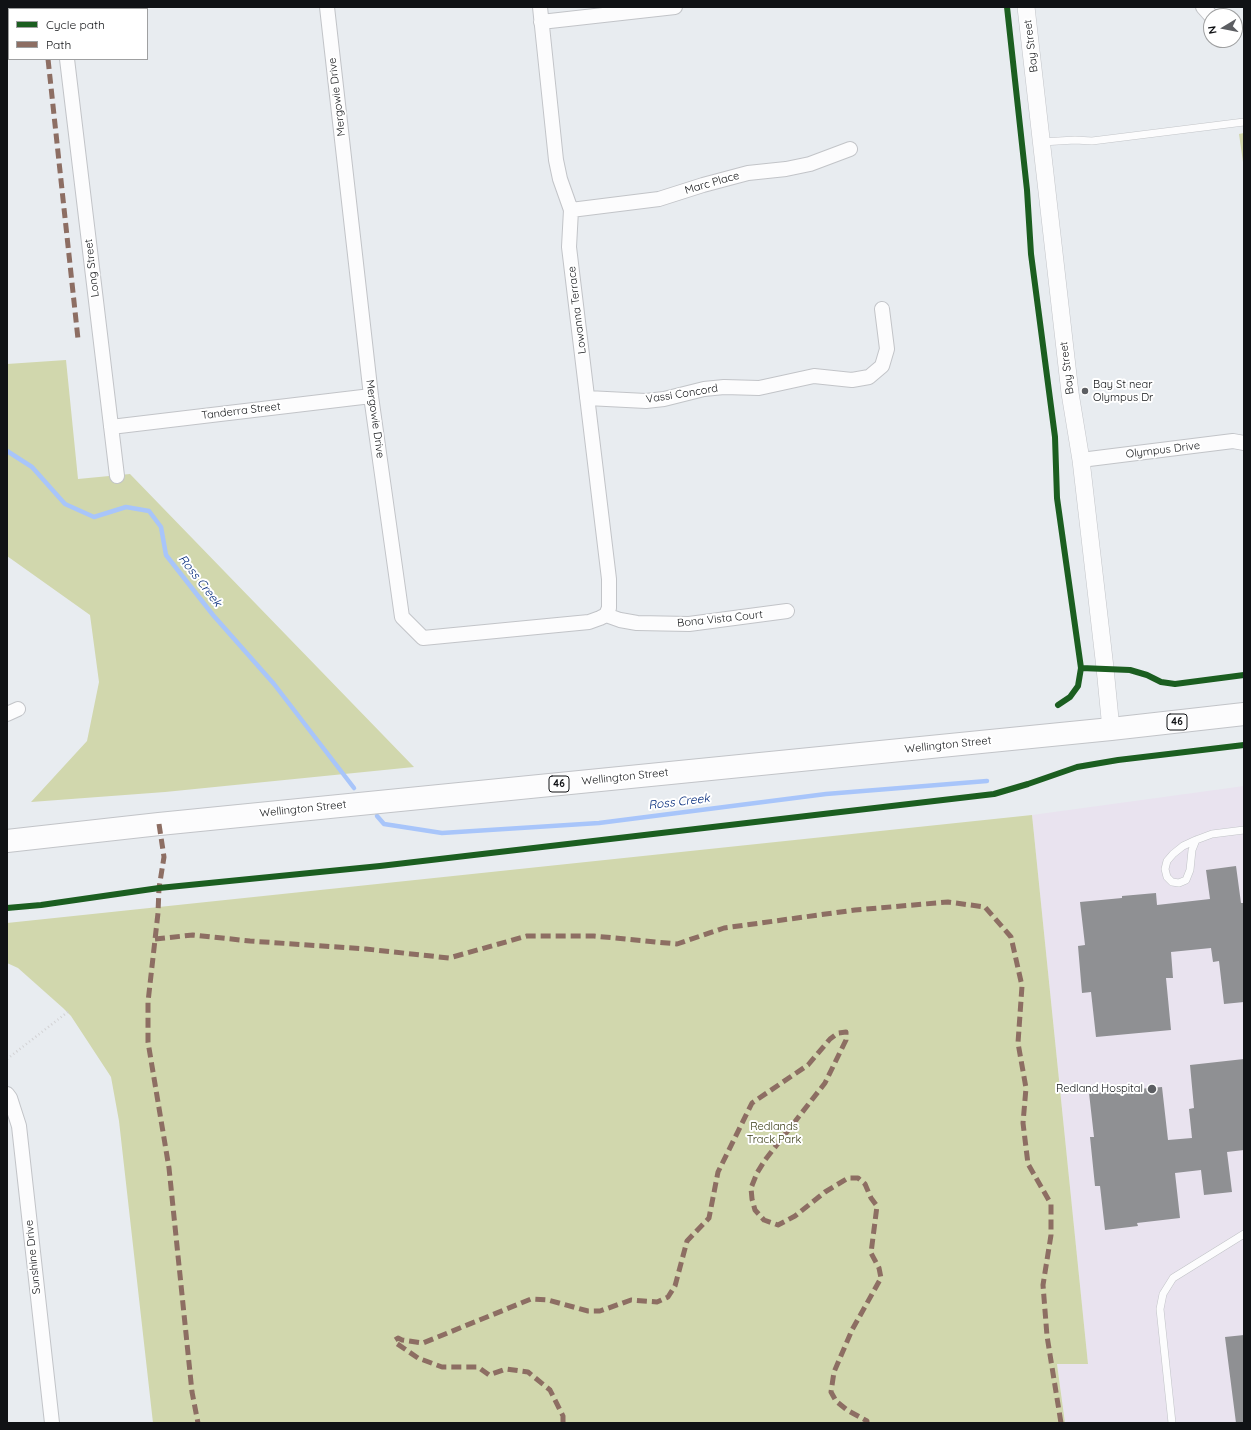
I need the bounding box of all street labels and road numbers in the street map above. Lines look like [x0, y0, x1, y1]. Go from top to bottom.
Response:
street label: Bay Street [1021, 19, 1041, 73]
street label: Mergowie Drive [326, 57, 348, 137]
street label: Marc Place [683, 169, 741, 197]
street label: Long Street [82, 238, 102, 298]
street label: Lowanna Terrace [565, 265, 589, 355]
street label: Bay Street [1057, 341, 1077, 395]
street label: Mergowie Drive [363, 379, 387, 459]
street label: Vassi Concord [645, 382, 719, 406]
street label: Tanderra Street [201, 400, 281, 422]
street label: Olympus Drive [1125, 439, 1201, 461]
street label: Bona Vista Court [676, 608, 764, 630]
road number: 46 [1167, 714, 1187, 730]
street label: Wellington Street [904, 734, 992, 756]
street label: Wellington Street [581, 766, 669, 788]
road number: 46 [549, 776, 569, 792]
street label: Wellington Street [259, 798, 347, 820]
street label: Sunshine Drive [23, 1219, 43, 1295]

